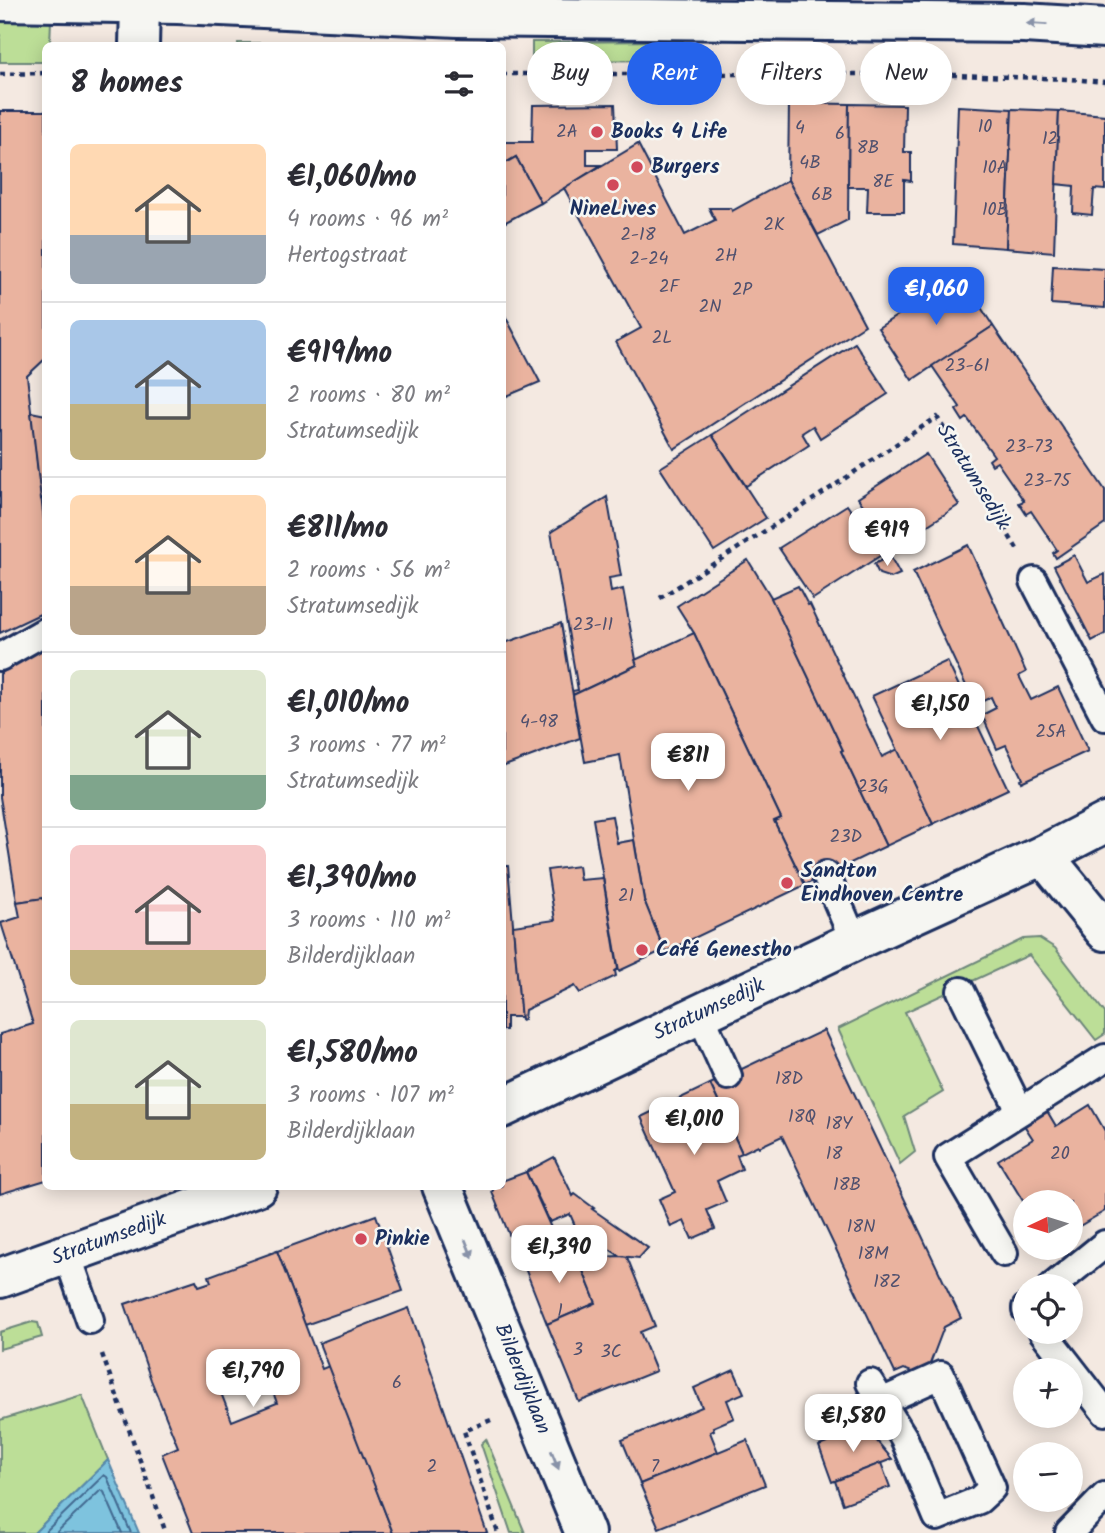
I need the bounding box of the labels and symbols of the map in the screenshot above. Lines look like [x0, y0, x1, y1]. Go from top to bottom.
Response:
one-way arrow [1026, 18, 1048, 29]
house number: 10 [978, 113, 992, 142]
house number: 4 [795, 114, 805, 143]
place label: Books 4 Life [611, 116, 727, 149]
house number: 2A [556, 118, 578, 147]
house number: 6 [835, 120, 845, 149]
marker: Books 4 Life [589, 124, 605, 140]
house number: 12 [1042, 125, 1058, 154]
house number: 8B [857, 134, 879, 163]
house number: 4B [799, 149, 821, 178]
place label: Burgers [651, 151, 720, 184]
house number: 10A [982, 154, 1008, 183]
marker: Burgers [629, 159, 645, 175]
house number: 8E [872, 168, 894, 197]
marker: NineLives [605, 177, 621, 193]
house number: 6B [811, 181, 833, 210]
place label: NineLives [570, 193, 656, 226]
house number: 10B [982, 196, 1008, 225]
house number: 2K [763, 211, 785, 240]
house number: 2-18 [620, 221, 656, 250]
house number: 2H [715, 242, 737, 271]
house number: 2-24 [629, 245, 669, 274]
pin: €1,060 [879, 268, 993, 327]
house number: 2F [659, 273, 681, 302]
house number: 2P [732, 276, 753, 305]
house number: 2N [699, 293, 721, 322]
house number: 2L [652, 324, 672, 353]
house number: 23-61 [945, 352, 989, 381]
street label: Stratumsedijk [927, 417, 1019, 537]
house number: 23-73 [1005, 433, 1053, 462]
house number: 23-75 [1024, 467, 1072, 496]
pin: €919 [846, 508, 928, 568]
house number: 23-11 [573, 611, 613, 640]
pin: €1,150 [883, 682, 997, 742]
house number: 4-98 [520, 708, 558, 737]
house number: 25A [1035, 718, 1067, 747]
pin: €811 [647, 734, 729, 793]
house number: 23G [857, 773, 889, 802]
house number: 23D [830, 823, 863, 852]
place label: Sandton Eindhoven Centre [801, 855, 963, 912]
marker: Sandton Eindhoven Centre [779, 875, 795, 891]
house number: 21 [618, 882, 634, 911]
place label: Café Genestho [656, 934, 792, 967]
marker: Café Genestho [634, 942, 650, 958]
street label: Stratumsedijk [648, 970, 771, 1050]
house number: 18D [775, 1065, 803, 1094]
pin: €1,010 [637, 1098, 751, 1157]
house number: 18Q [788, 1103, 816, 1132]
house number: 18Y [826, 1110, 853, 1139]
house number: 18 [826, 1140, 842, 1169]
house number: 20 [1050, 1140, 1070, 1169]
house number: 18B [833, 1171, 861, 1200]
north arrow [1013, 1190, 1083, 1260]
street label: Stratumsedijk [47, 1203, 171, 1275]
house number: 18N [847, 1213, 875, 1242]
place label: Pinkie [375, 1223, 430, 1256]
pin: €1,390 [502, 1226, 616, 1285]
marker: Pinkie [353, 1231, 369, 1247]
one-way arrow [463, 1239, 474, 1260]
house number: 18M [858, 1240, 889, 1269]
house number: 18Z [873, 1268, 901, 1297]
house number: 1 [557, 1297, 563, 1326]
street label: Bilderdijklaan [485, 1319, 559, 1439]
house number: 3 [573, 1336, 583, 1365]
house number: 3C [600, 1338, 622, 1367]
pin: €1,790 [196, 1350, 310, 1409]
house number: 6 [392, 1369, 402, 1398]
pin: €1,580 [796, 1394, 910, 1454]
one-way arrow [549, 1450, 560, 1471]
house number: 2 [427, 1453, 437, 1482]
house number: 7 [651, 1453, 660, 1482]

